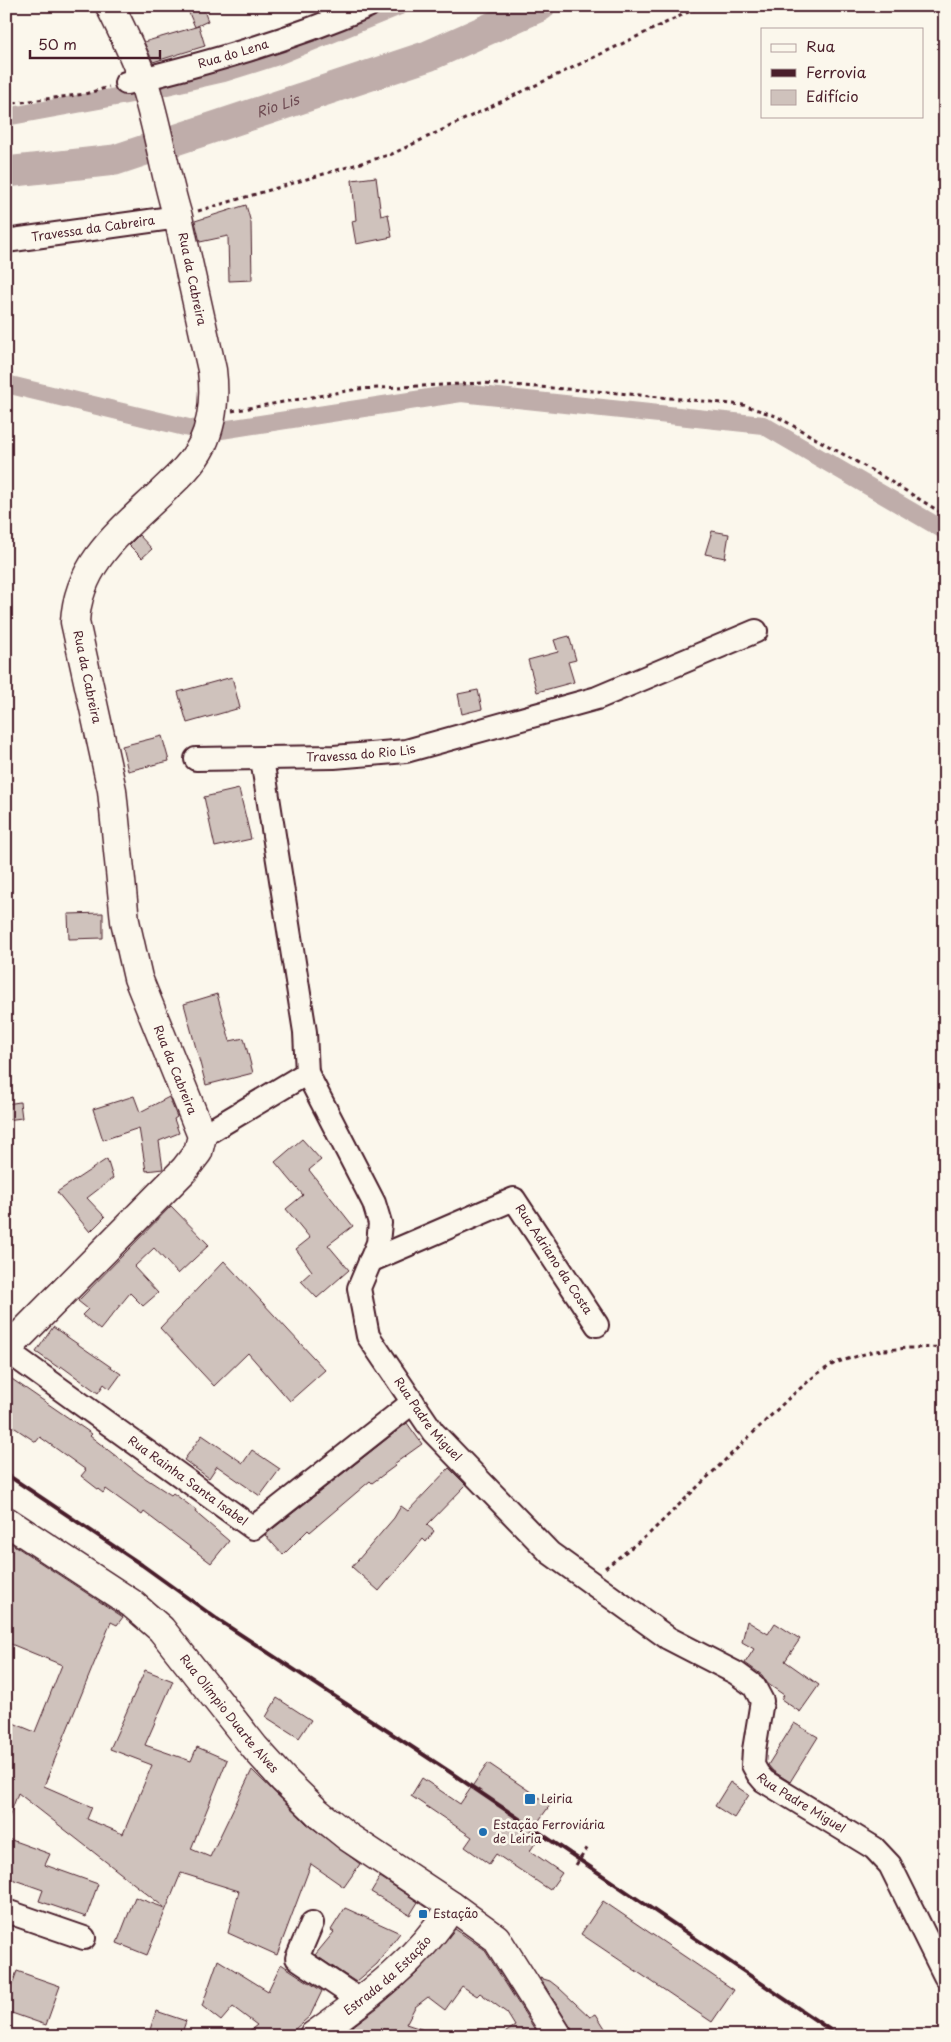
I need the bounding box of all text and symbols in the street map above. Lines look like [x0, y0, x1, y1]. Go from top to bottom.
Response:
scale bar [30, 28, 160, 60]
legend [761, 28, 924, 118]
text: 50 m [38, 32, 77, 55]
street label: Rua do Lena [196, 34, 271, 72]
text: Rua [806, 34, 835, 57]
text: Ferrovia [806, 60, 867, 83]
text: Edifício [806, 84, 859, 107]
water label: Rio Lis [253, 88, 303, 122]
street label: Travessa da Cabreira [30, 210, 157, 245]
street label: Rua da Cabreira [174, 231, 212, 328]
street label: Rua da Cabreira [69, 629, 107, 726]
street label: Travessa do Rio Lis [306, 739, 418, 765]
street label: Rua da Cabreira [150, 1022, 202, 1117]
street label: Rua Adriano da Costa [512, 1200, 598, 1318]
street label: Rua Padre Miguel [390, 1373, 466, 1465]
street label: Rua Rainha Santa Isabel [125, 1431, 252, 1529]
street label: Rua Olímpio Duarte Alves [176, 1650, 284, 1777]
street label: Rua Padre Miguel [753, 1769, 849, 1837]
place label: Leiria [541, 1789, 573, 1807]
marker: Leiria [523, 1792, 537, 1806]
place label: Estação Ferroviária de Leiria [493, 1815, 605, 1847]
marker: Estação Ferroviária de Leiria [477, 1826, 489, 1838]
place label: Estação [433, 1904, 479, 1922]
marker: Estação [417, 1908, 429, 1920]
street label: Estrada da Estação [339, 1931, 435, 2019]

